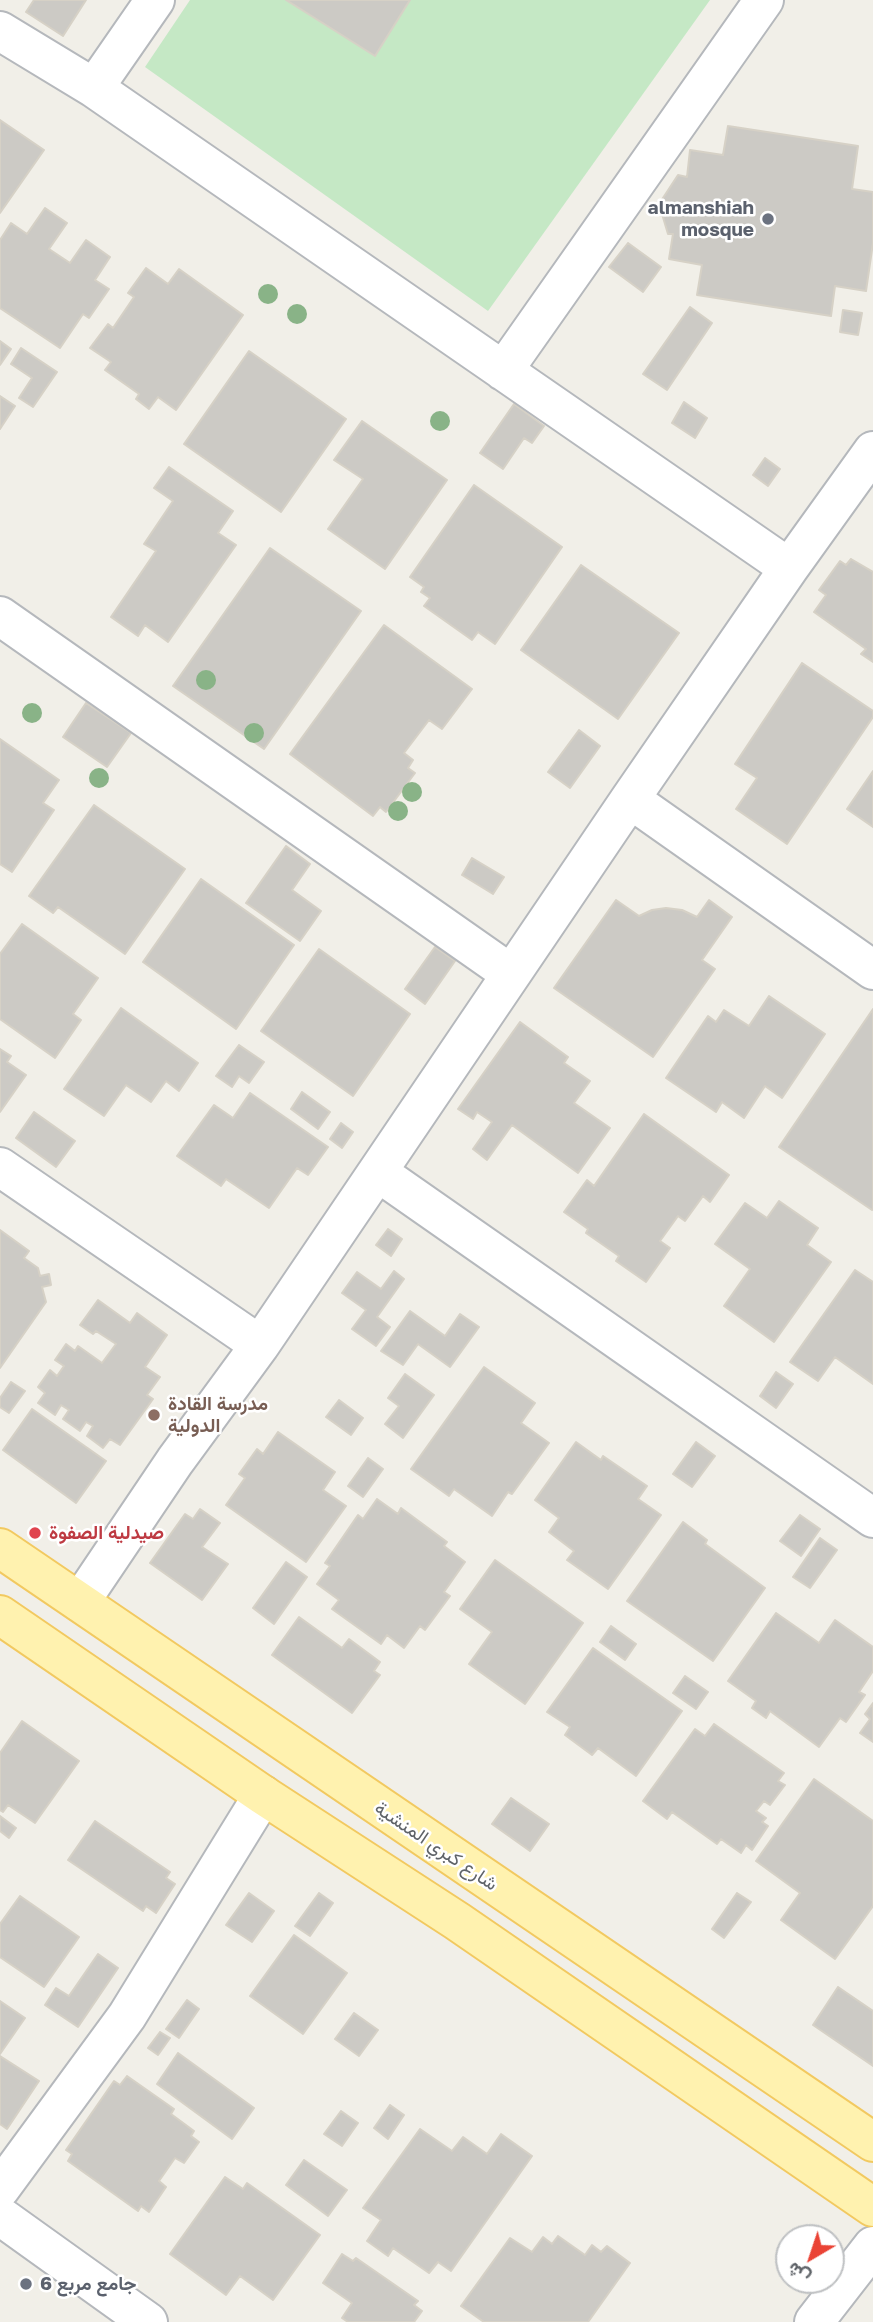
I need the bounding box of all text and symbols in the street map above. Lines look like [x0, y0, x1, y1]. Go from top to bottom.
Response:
place label: almanshiah mosque [648, 197, 754, 241]
marker: almanshiah mosque [760, 211, 776, 227]
place label: مدرسة القادة الدولية [168, 1393, 268, 1437]
marker: مدرسة القادة الدولية [146, 1407, 162, 1423]
place label: صيدلية الصفوة [49, 1522, 164, 1544]
marker: صيدلية الصفوة [27, 1525, 43, 1541]
street label: شارع كبري المنشية [370, 1796, 502, 1896]
north arrow [775, 2224, 845, 2294]
text: ش [782, 2258, 814, 2290]
place label: جامع مربع 6 [40, 2273, 136, 2295]
marker: جامع مربع 6 [18, 2276, 34, 2292]

